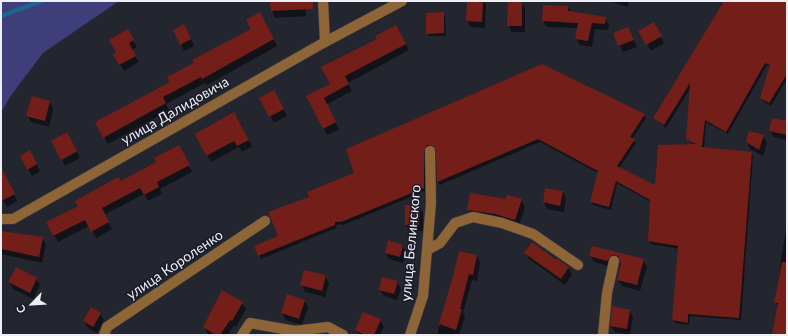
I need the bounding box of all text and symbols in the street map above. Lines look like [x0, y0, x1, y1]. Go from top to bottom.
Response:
street label: улица Далидовича [118, 73, 232, 149]
street label: улица Белинского [398, 184, 424, 302]
street label: улица Короленко [124, 227, 226, 303]
north arrow [12, 284, 52, 324]
text: С [13, 303, 28, 315]

